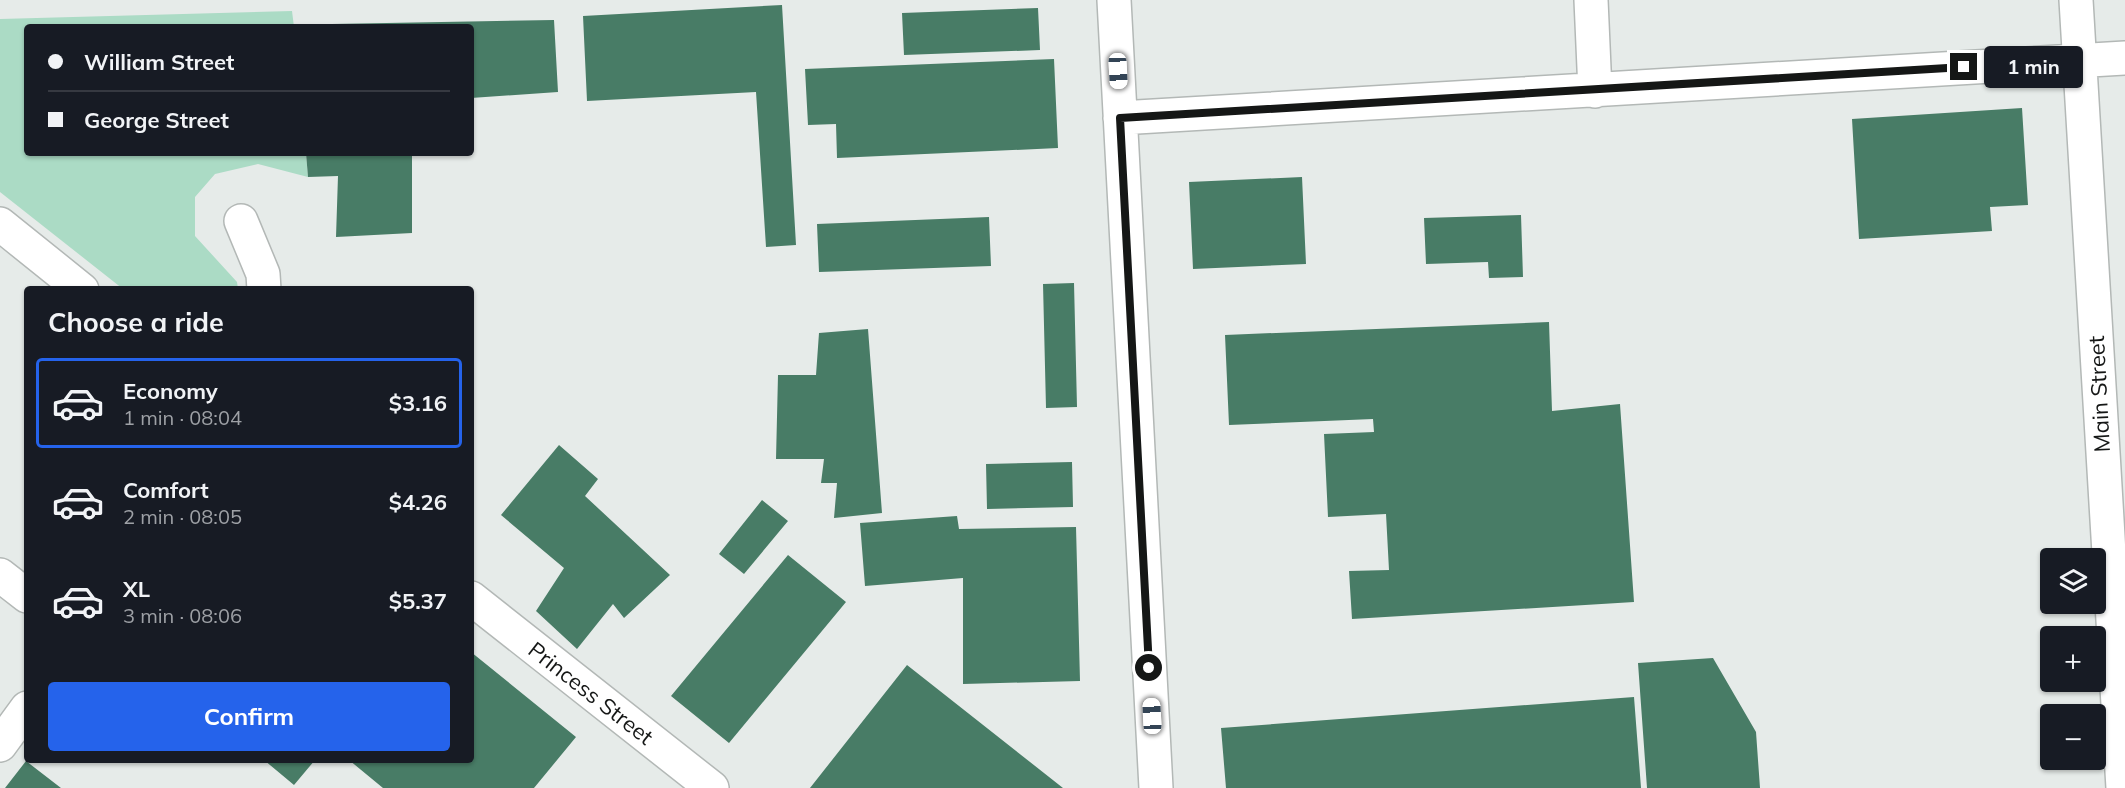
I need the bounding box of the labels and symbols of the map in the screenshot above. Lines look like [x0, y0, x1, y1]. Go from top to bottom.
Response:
callout: 1 min [1985, 46, 2084, 88]
car [1108, 53, 1128, 89]
route end [1950, 53, 1977, 80]
street label: Main Street [2082, 335, 2116, 453]
street label: Princess Street [523, 635, 659, 751]
route start [1135, 654, 1162, 681]
car [1142, 698, 1162, 734]

